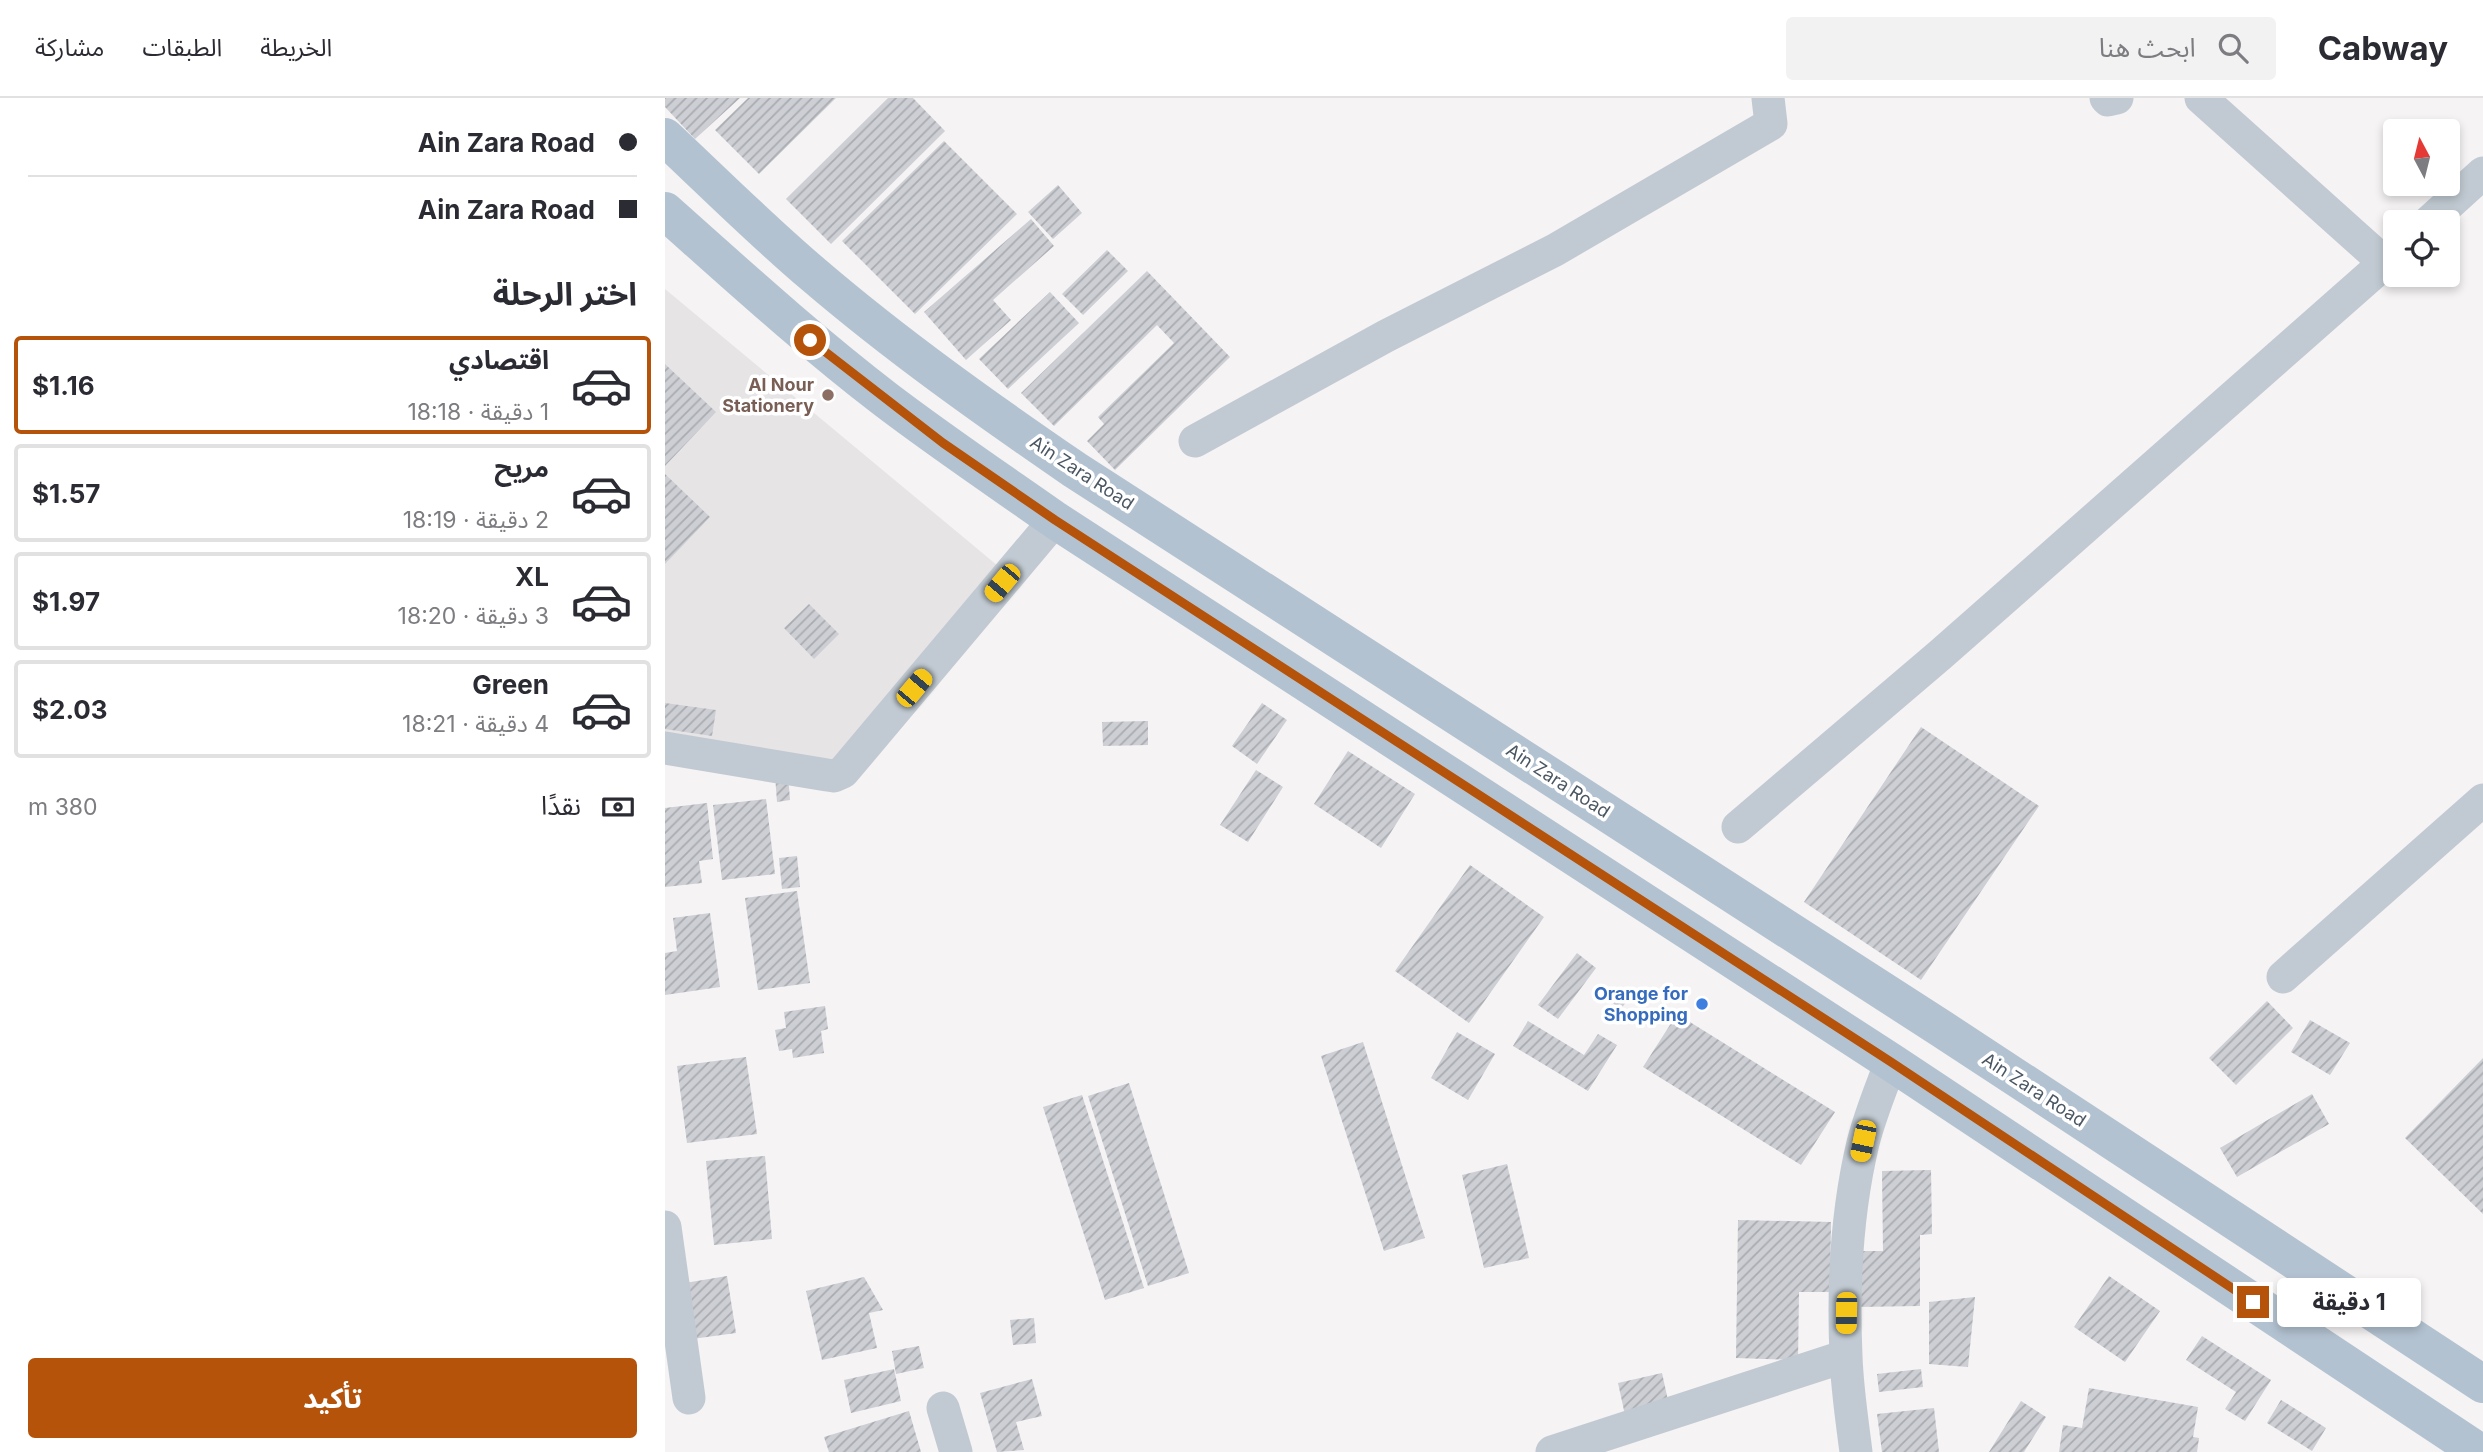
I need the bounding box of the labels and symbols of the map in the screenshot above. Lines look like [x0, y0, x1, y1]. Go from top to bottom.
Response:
north arrow [2383, 119, 2461, 196]
route start [794, 324, 826, 356]
place label: Al Nour Stationery [722, 374, 814, 416]
marker: Al Nour Stationery [820, 387, 836, 403]
street label: Ain Zara Road [1026, 431, 1138, 514]
car [981, 560, 1024, 606]
car [893, 665, 936, 711]
street label: Ain Zara Road [1502, 739, 1614, 822]
place label: Orange for Shopping [1594, 983, 1688, 1025]
marker: Orange for Shopping [1694, 996, 1710, 1012]
street label: Ain Zara Road [1978, 1048, 2090, 1131]
car [1849, 1118, 1878, 1164]
callout: 1 دقيقة [2277, 1278, 2421, 1326]
route end [2237, 1286, 2269, 1318]
car [1836, 1292, 1857, 1334]

